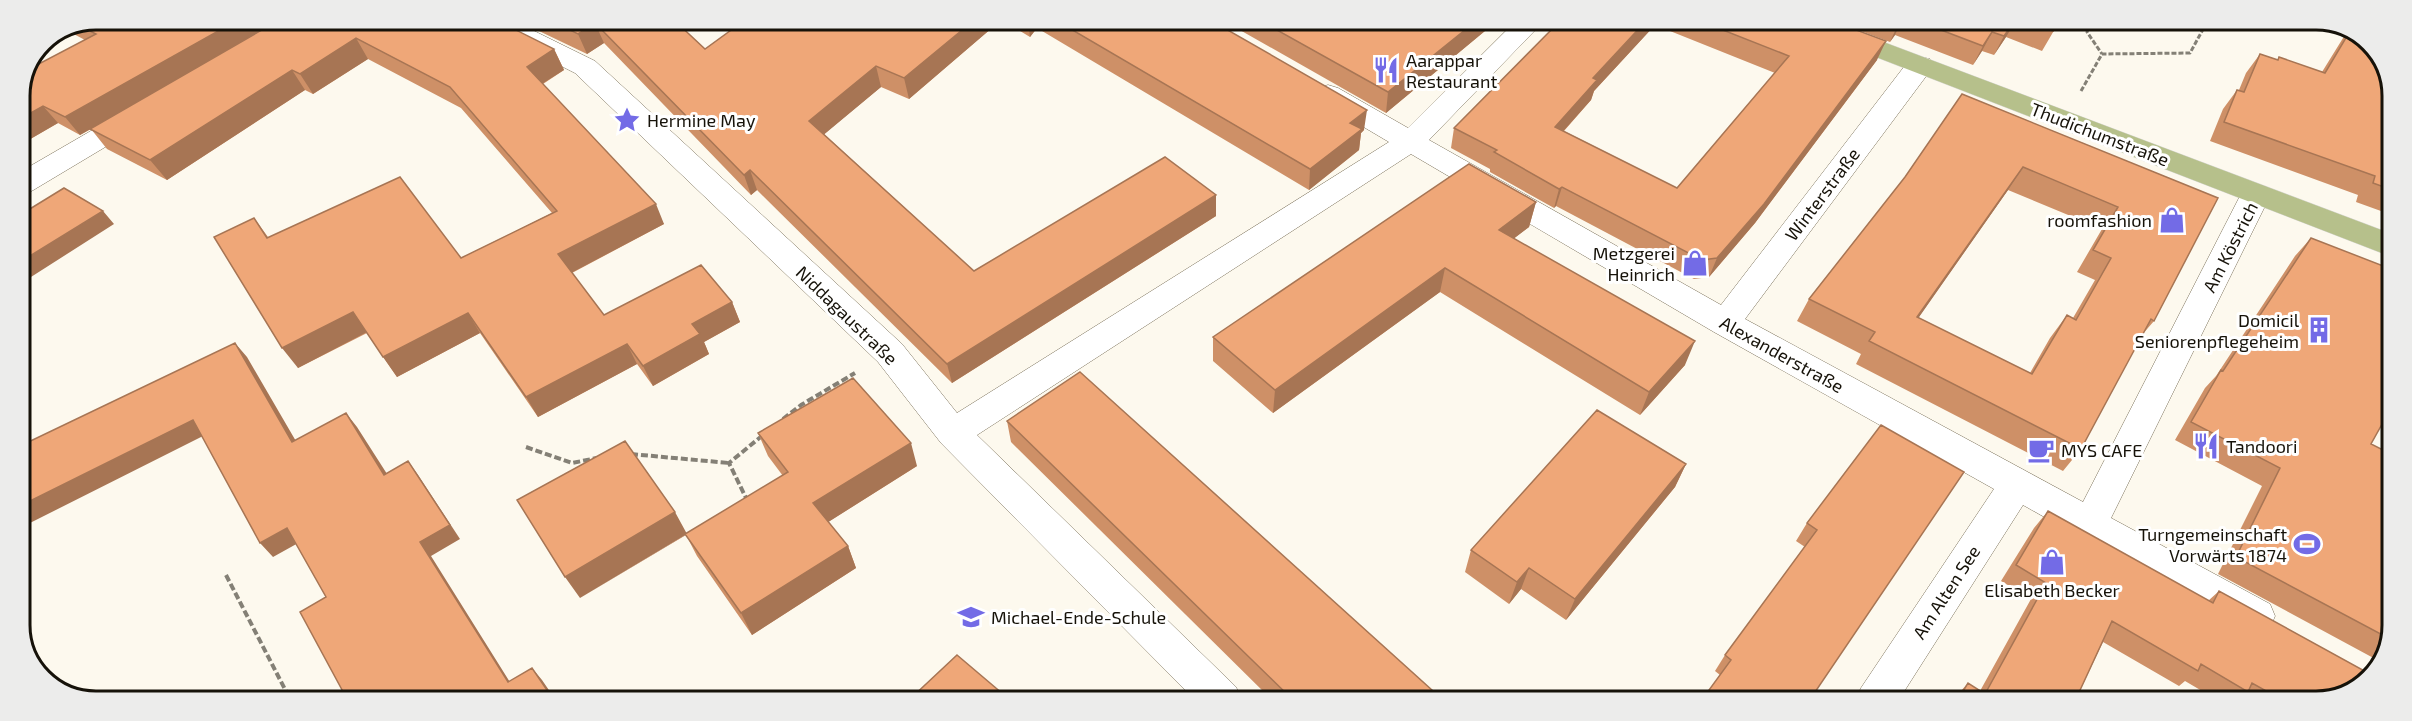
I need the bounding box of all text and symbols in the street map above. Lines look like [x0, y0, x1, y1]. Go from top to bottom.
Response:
place label: Aarappar Restaurant [1406, 49, 1497, 92]
restaurant icon: Aarappar Restaurant [1371, 55, 1401, 85]
street label: Thudichumstraße [2028, 98, 2172, 170]
place icon: Hermine May [612, 105, 642, 135]
place label: Hermine May [647, 109, 756, 131]
street label: Winterstraße [1780, 143, 1864, 245]
street label: Am Köstrich [2198, 198, 2262, 296]
shop icon: roomfashion [2157, 205, 2187, 235]
place label: roomfashion [2047, 209, 2152, 231]
place label: Metzgerei Heinrich [1593, 242, 1675, 285]
shop icon: Metzgerei Heinrich [1680, 248, 1710, 278]
street label: Niddagaustraße [792, 261, 902, 369]
place label: Domicil Seniorenpflegeheim [2135, 309, 2300, 352]
street label: Alexanderstraße [1716, 311, 1848, 397]
building icon: Domicil Seniorenpflegeheim [2304, 315, 2334, 345]
restaurant icon: Tandoori [2191, 431, 2221, 461]
cafe icon: MYS CAFE [2026, 435, 2056, 465]
place label: Tandoori [2226, 435, 2298, 457]
place label: MYS CAFE [2061, 439, 2142, 461]
place label: Turngemeinschaft Vorwärts 1874 [2138, 523, 2287, 566]
sports icon: Turngemeinschaft Vorwärts 1874 [2292, 529, 2322, 559]
street label: Am Alten See [1908, 541, 1984, 643]
shop icon: Elisabeth Becker [2037, 547, 2067, 577]
place label: Elisabeth Becker [1984, 579, 2120, 601]
school or university icon: Michael-Ende-Schule [956, 602, 986, 632]
place label: Michael-Ende-Schule [991, 606, 1166, 628]

